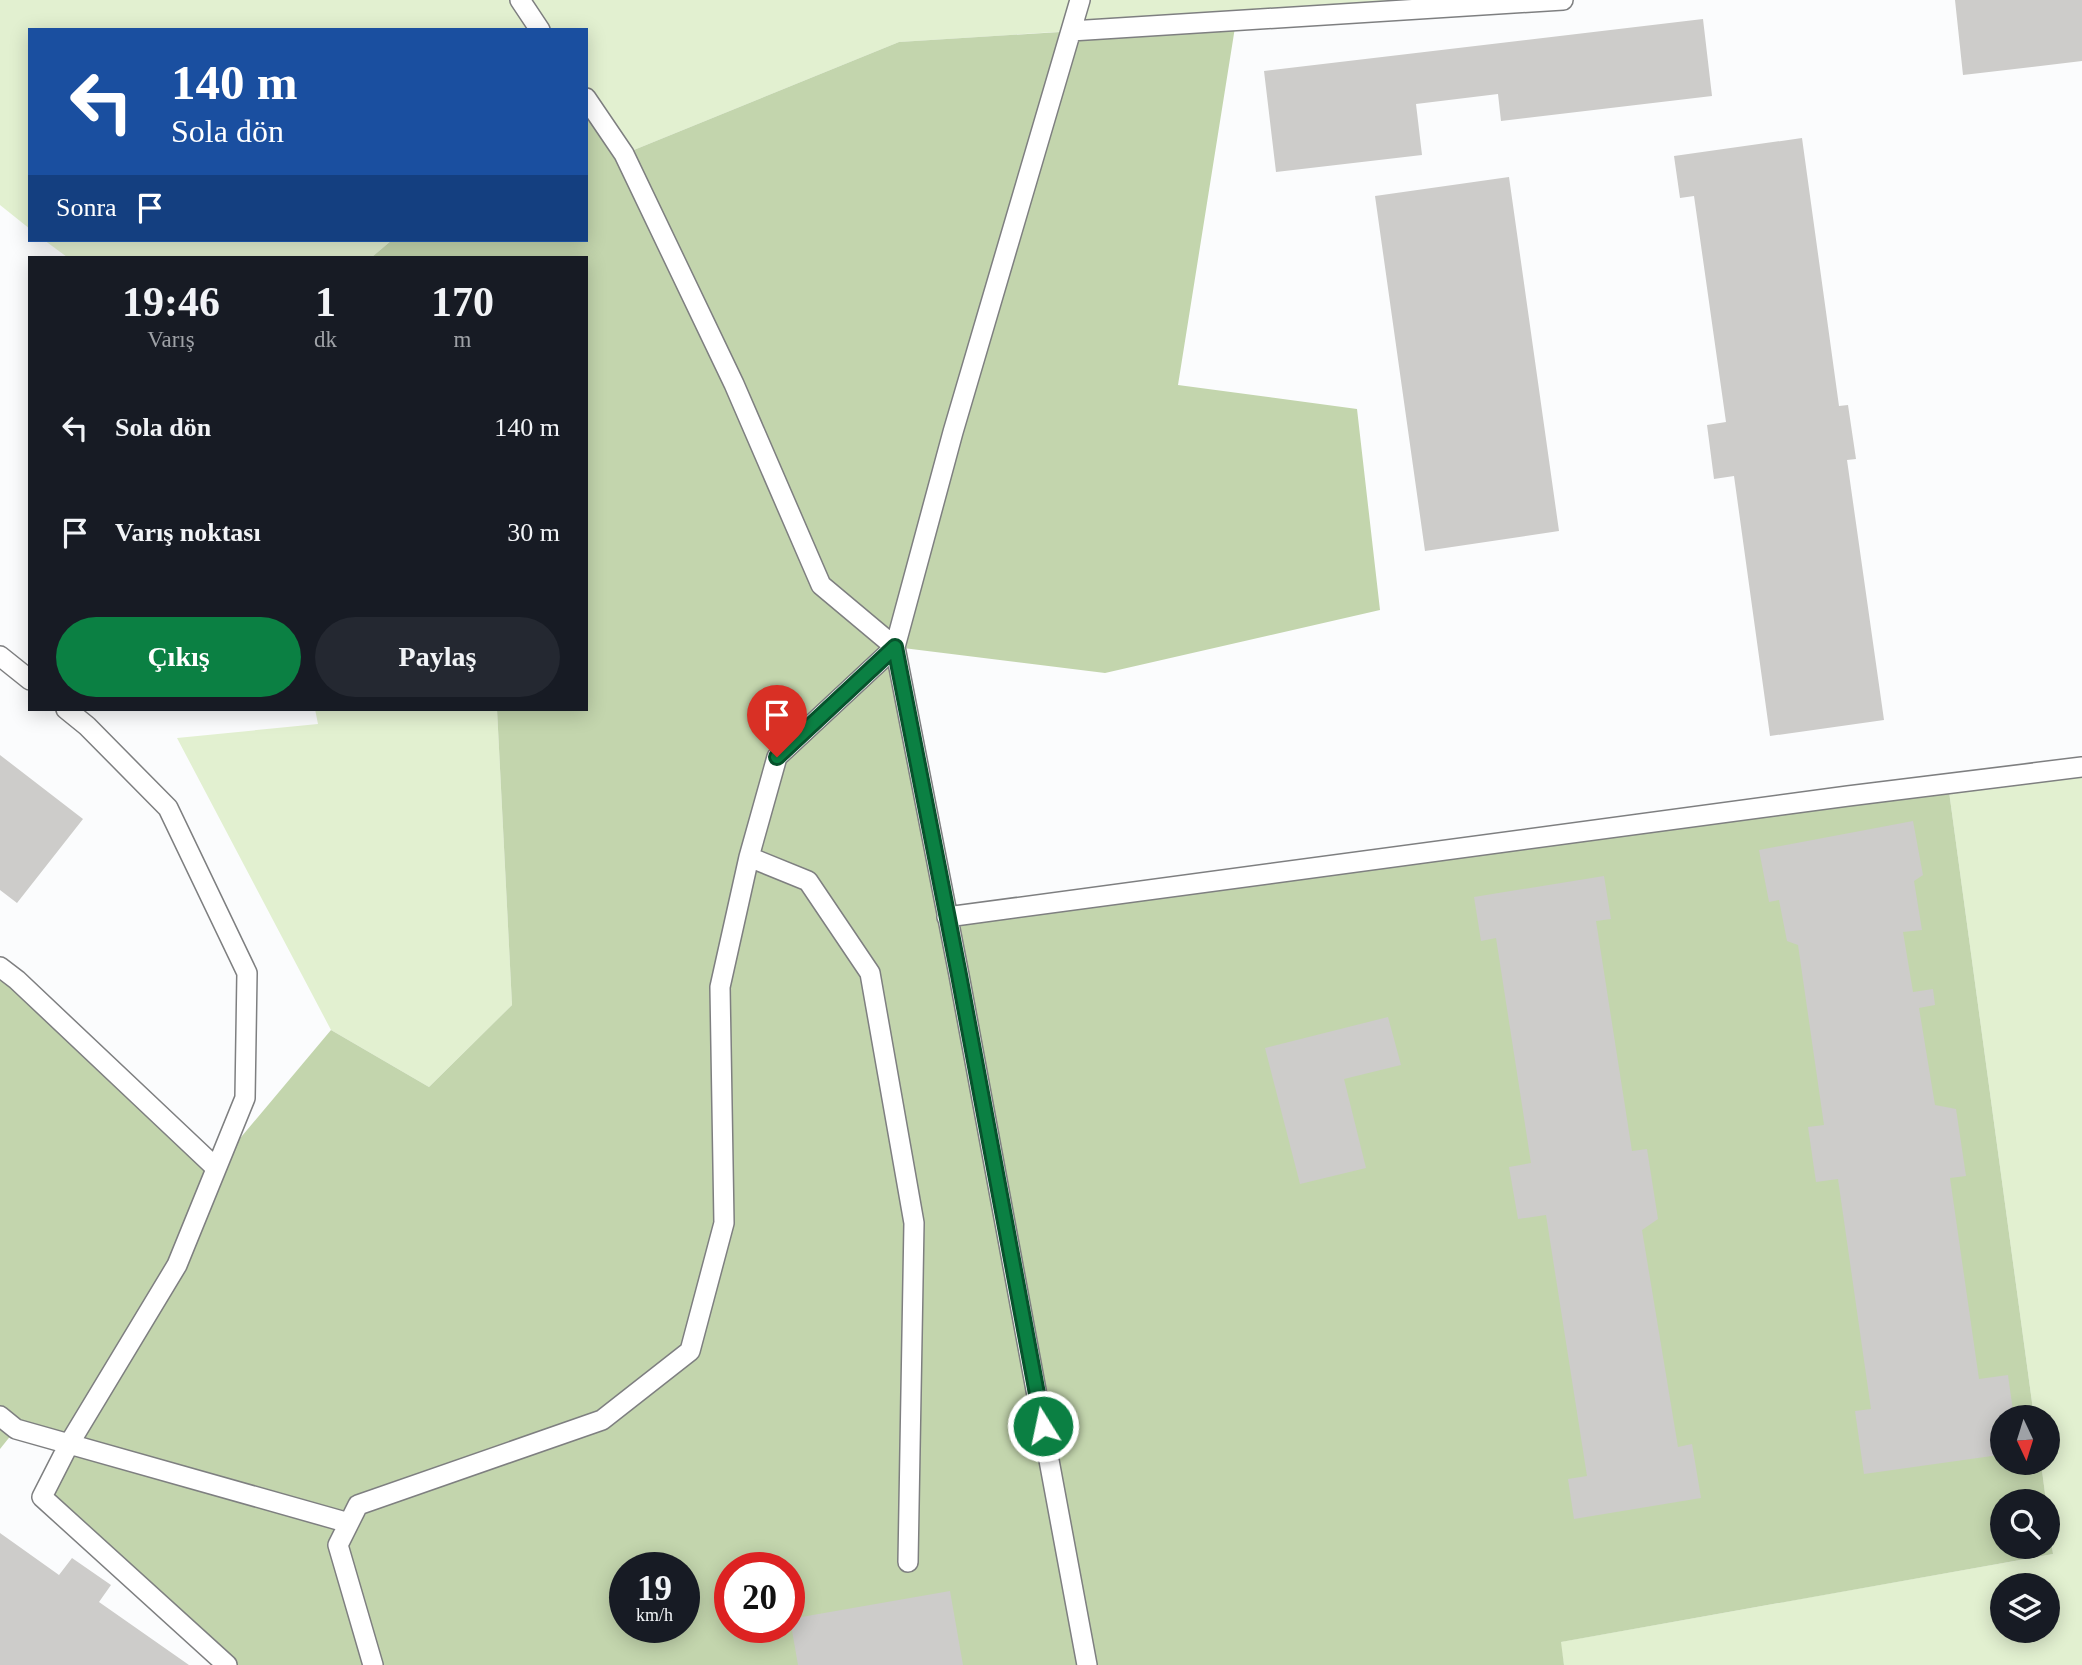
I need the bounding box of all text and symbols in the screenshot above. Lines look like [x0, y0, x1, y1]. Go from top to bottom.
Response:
text: 140 m [171, 55, 298, 110]
icon: left [56, 56, 147, 147]
text: Sola dön [171, 113, 284, 149]
icon: arrive [131, 189, 169, 227]
text: Sonra [56, 193, 117, 222]
text: 19:46 [122, 279, 220, 325]
text: 1 [315, 279, 336, 325]
text: 170 [431, 279, 494, 325]
text: Varış [147, 327, 195, 352]
text: dk [314, 327, 337, 352]
text: m [454, 327, 471, 352]
icon: left [56, 409, 94, 447]
text: Sola dön [115, 413, 211, 442]
text: 140 m [494, 413, 560, 442]
icon: arrive [56, 514, 94, 552]
text: Varış noktası [115, 518, 261, 547]
text: 30 m [507, 518, 560, 547]
button: Çıkış [56, 617, 301, 697]
button: Paylaş [315, 617, 560, 697]
pin [747, 685, 807, 757]
icon: arrive [758, 696, 796, 734]
position arrow [1006, 1389, 1080, 1463]
north arrow [1990, 1405, 2060, 1475]
map controls [1990, 1405, 2060, 1643]
button: search [1990, 1489, 2060, 1559]
speed limit sign: 20 [714, 1552, 805, 1643]
text: 19 [637, 1569, 672, 1608]
button: layers [1990, 1573, 2060, 1643]
text: km/h [636, 1605, 673, 1625]

